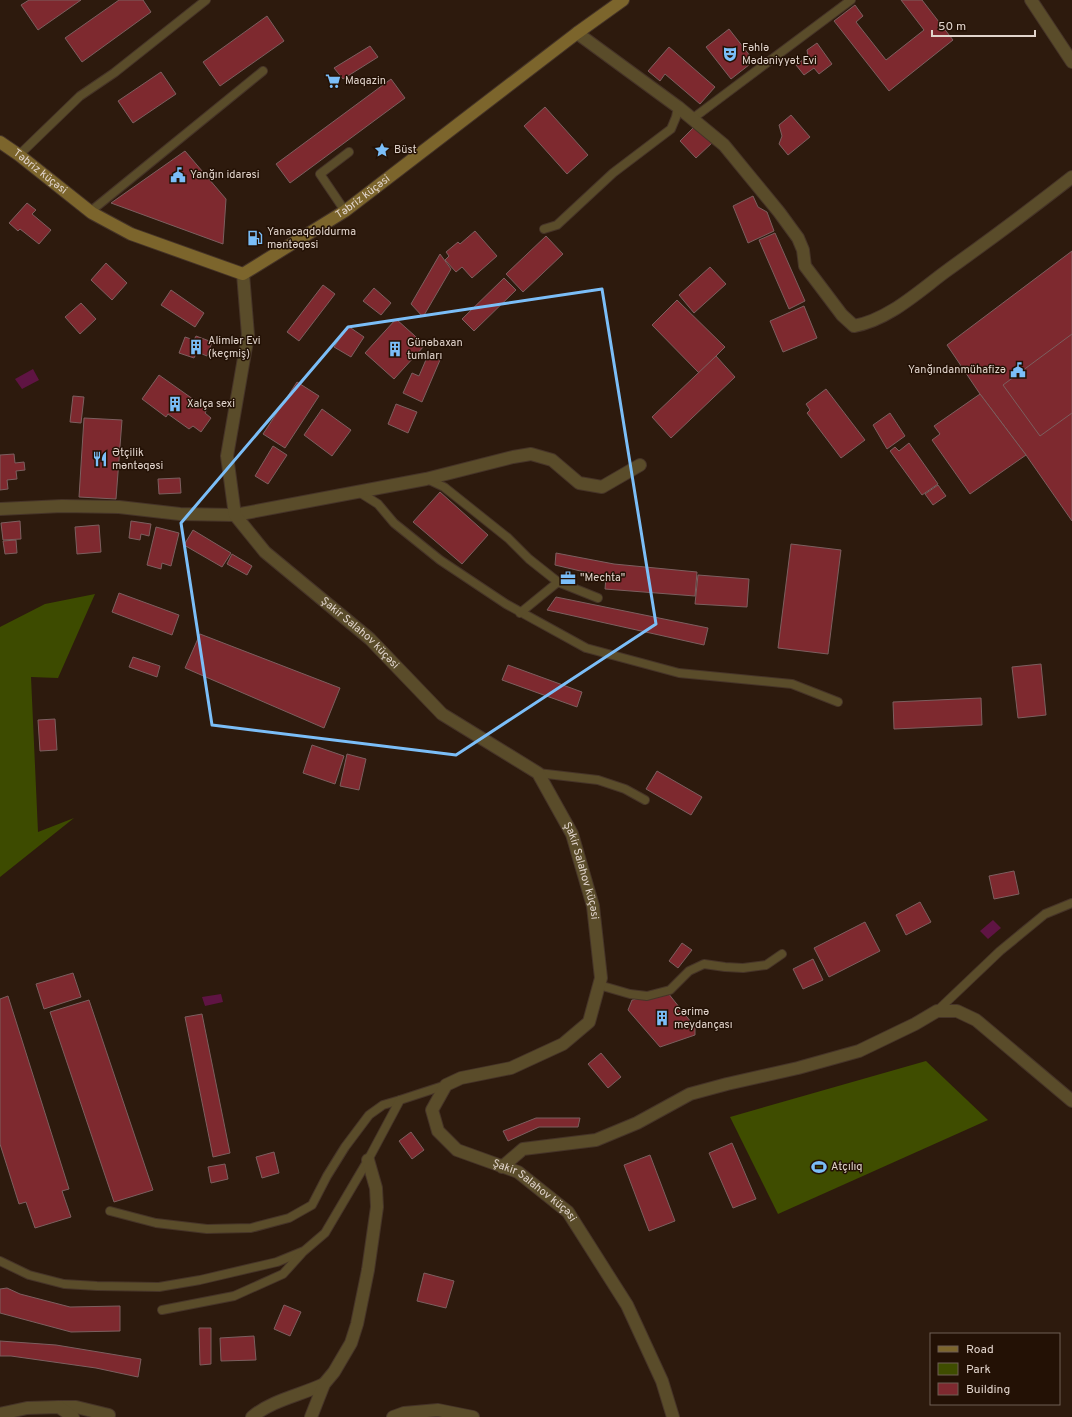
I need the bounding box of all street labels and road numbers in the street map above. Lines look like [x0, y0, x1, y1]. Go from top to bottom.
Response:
street label: Təbriz küçəsi [11, 146, 70, 197]
street label: Təbriz küçəsi [333, 172, 393, 222]
street label: Şakir Salahov küçəsi [318, 594, 402, 672]
street label: Şakir Salahov küçəsi [560, 820, 601, 920]
street label: Şakir Salahov küçəsi [491, 1156, 579, 1224]

